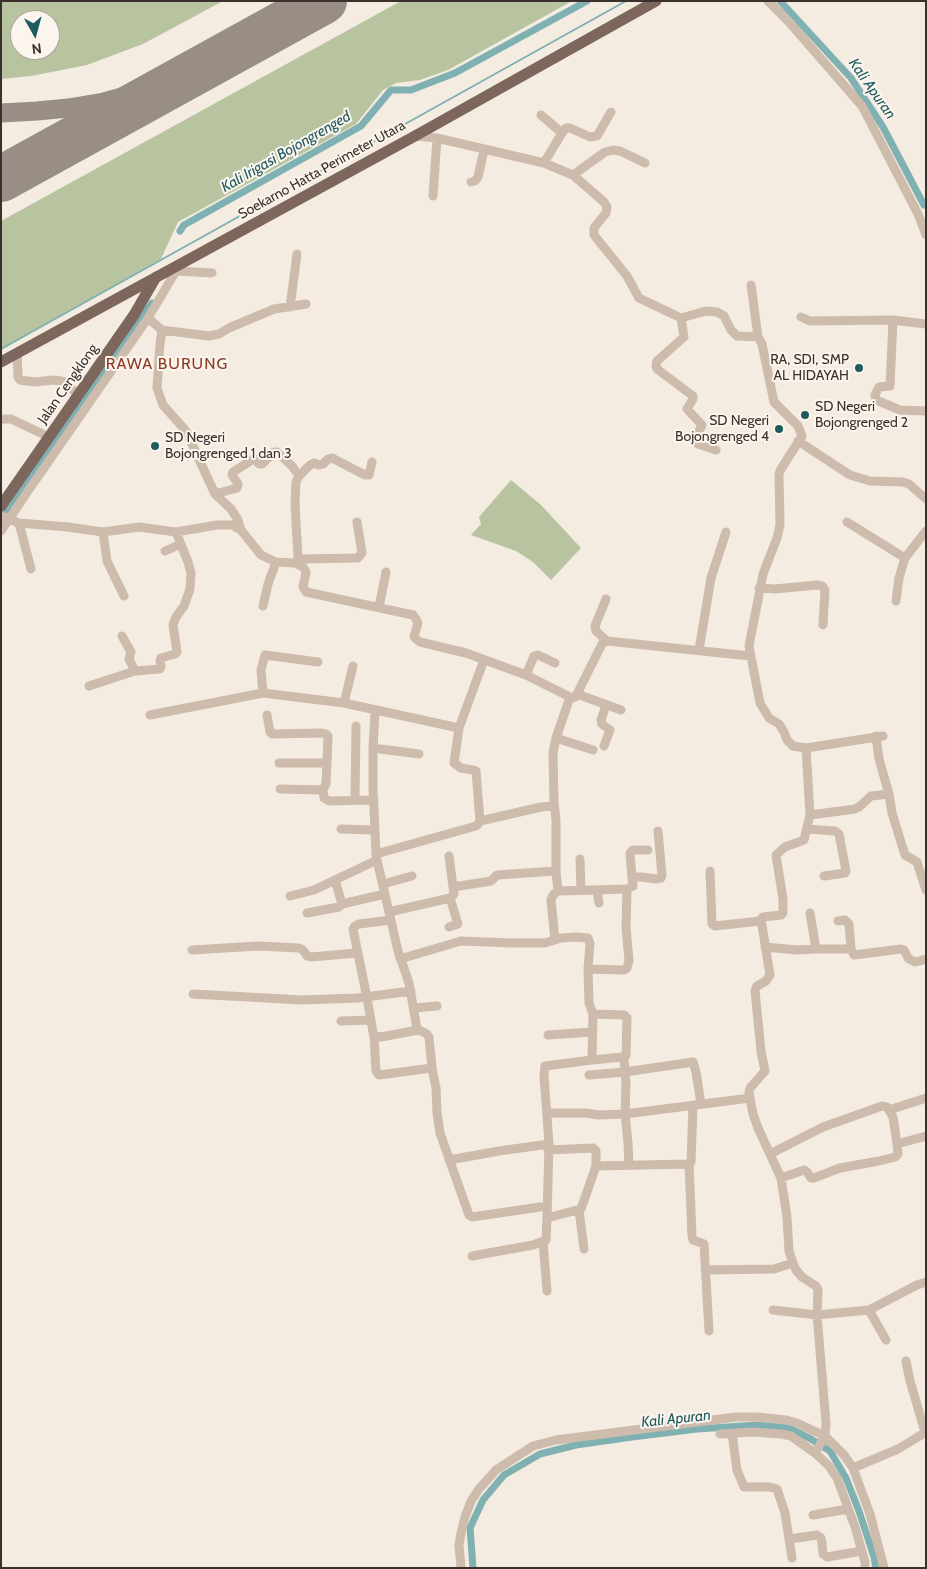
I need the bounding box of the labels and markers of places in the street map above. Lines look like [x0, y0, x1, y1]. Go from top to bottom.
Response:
place label: RA, SDI, SMP AL HIDAYAH [770, 352, 849, 384]
marker: RA, SDI, SMP AL HIDAYAH [853, 362, 865, 374]
place label: SD Negeri Bojongrenged 2 [815, 399, 908, 432]
marker: SD Negeri Bojongrenged 2 [799, 409, 811, 421]
place label: SD Negeri Bojongrenged 4 [675, 413, 769, 446]
marker: SD Negeri Bojongrenged 4 [773, 423, 785, 435]
place label: SD Negeri Bojongrenged 1 dan 3 [165, 430, 292, 462]
marker: SD Negeri Bojongrenged 1 dan 3 [149, 440, 161, 452]

